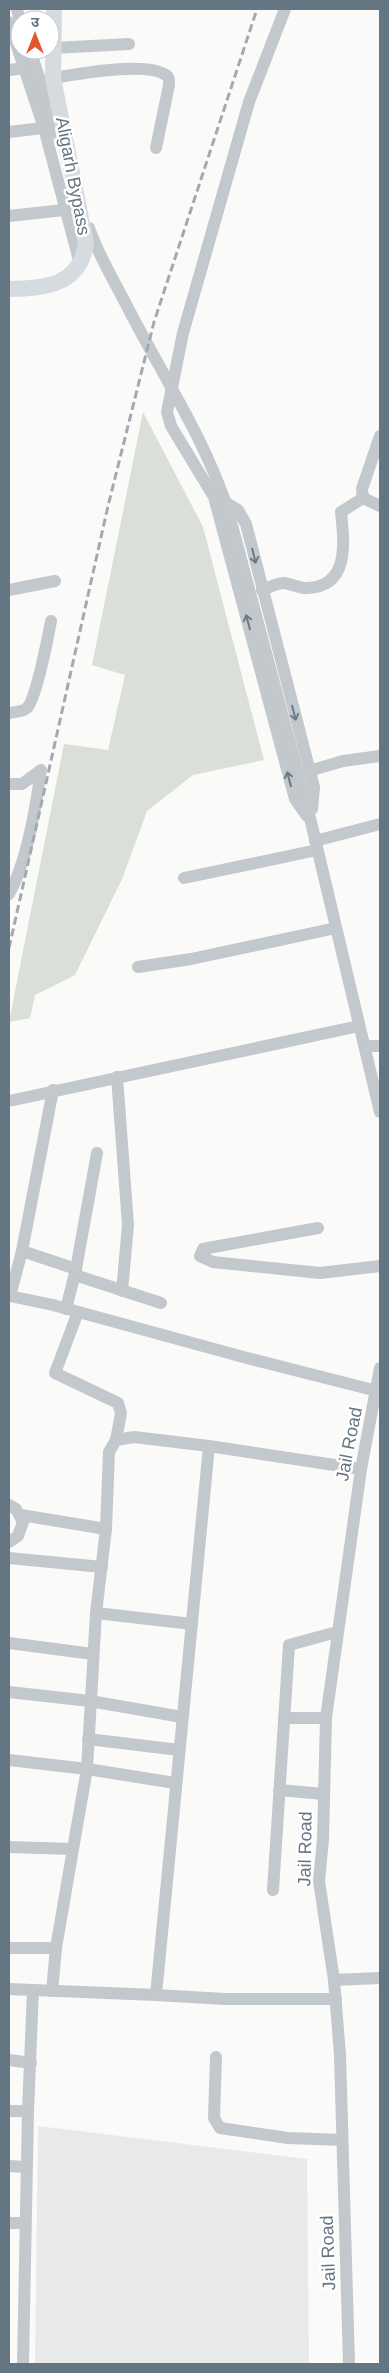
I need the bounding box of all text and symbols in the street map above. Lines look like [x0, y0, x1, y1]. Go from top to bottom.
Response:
north arrow [10, 10, 60, 60]
text: उ [31, 14, 40, 30]
street label: Aligarh Bypass [52, 115, 94, 237]
one-way arrow [249, 548, 259, 564]
one-way arrow [242, 614, 252, 630]
one-way arrow [290, 705, 300, 721]
one-way arrow [284, 771, 294, 787]
street label: Jail Road [332, 1405, 366, 1483]
street label: Jail Road [294, 1811, 316, 1887]
street label: Jail Road [317, 2215, 339, 2291]

